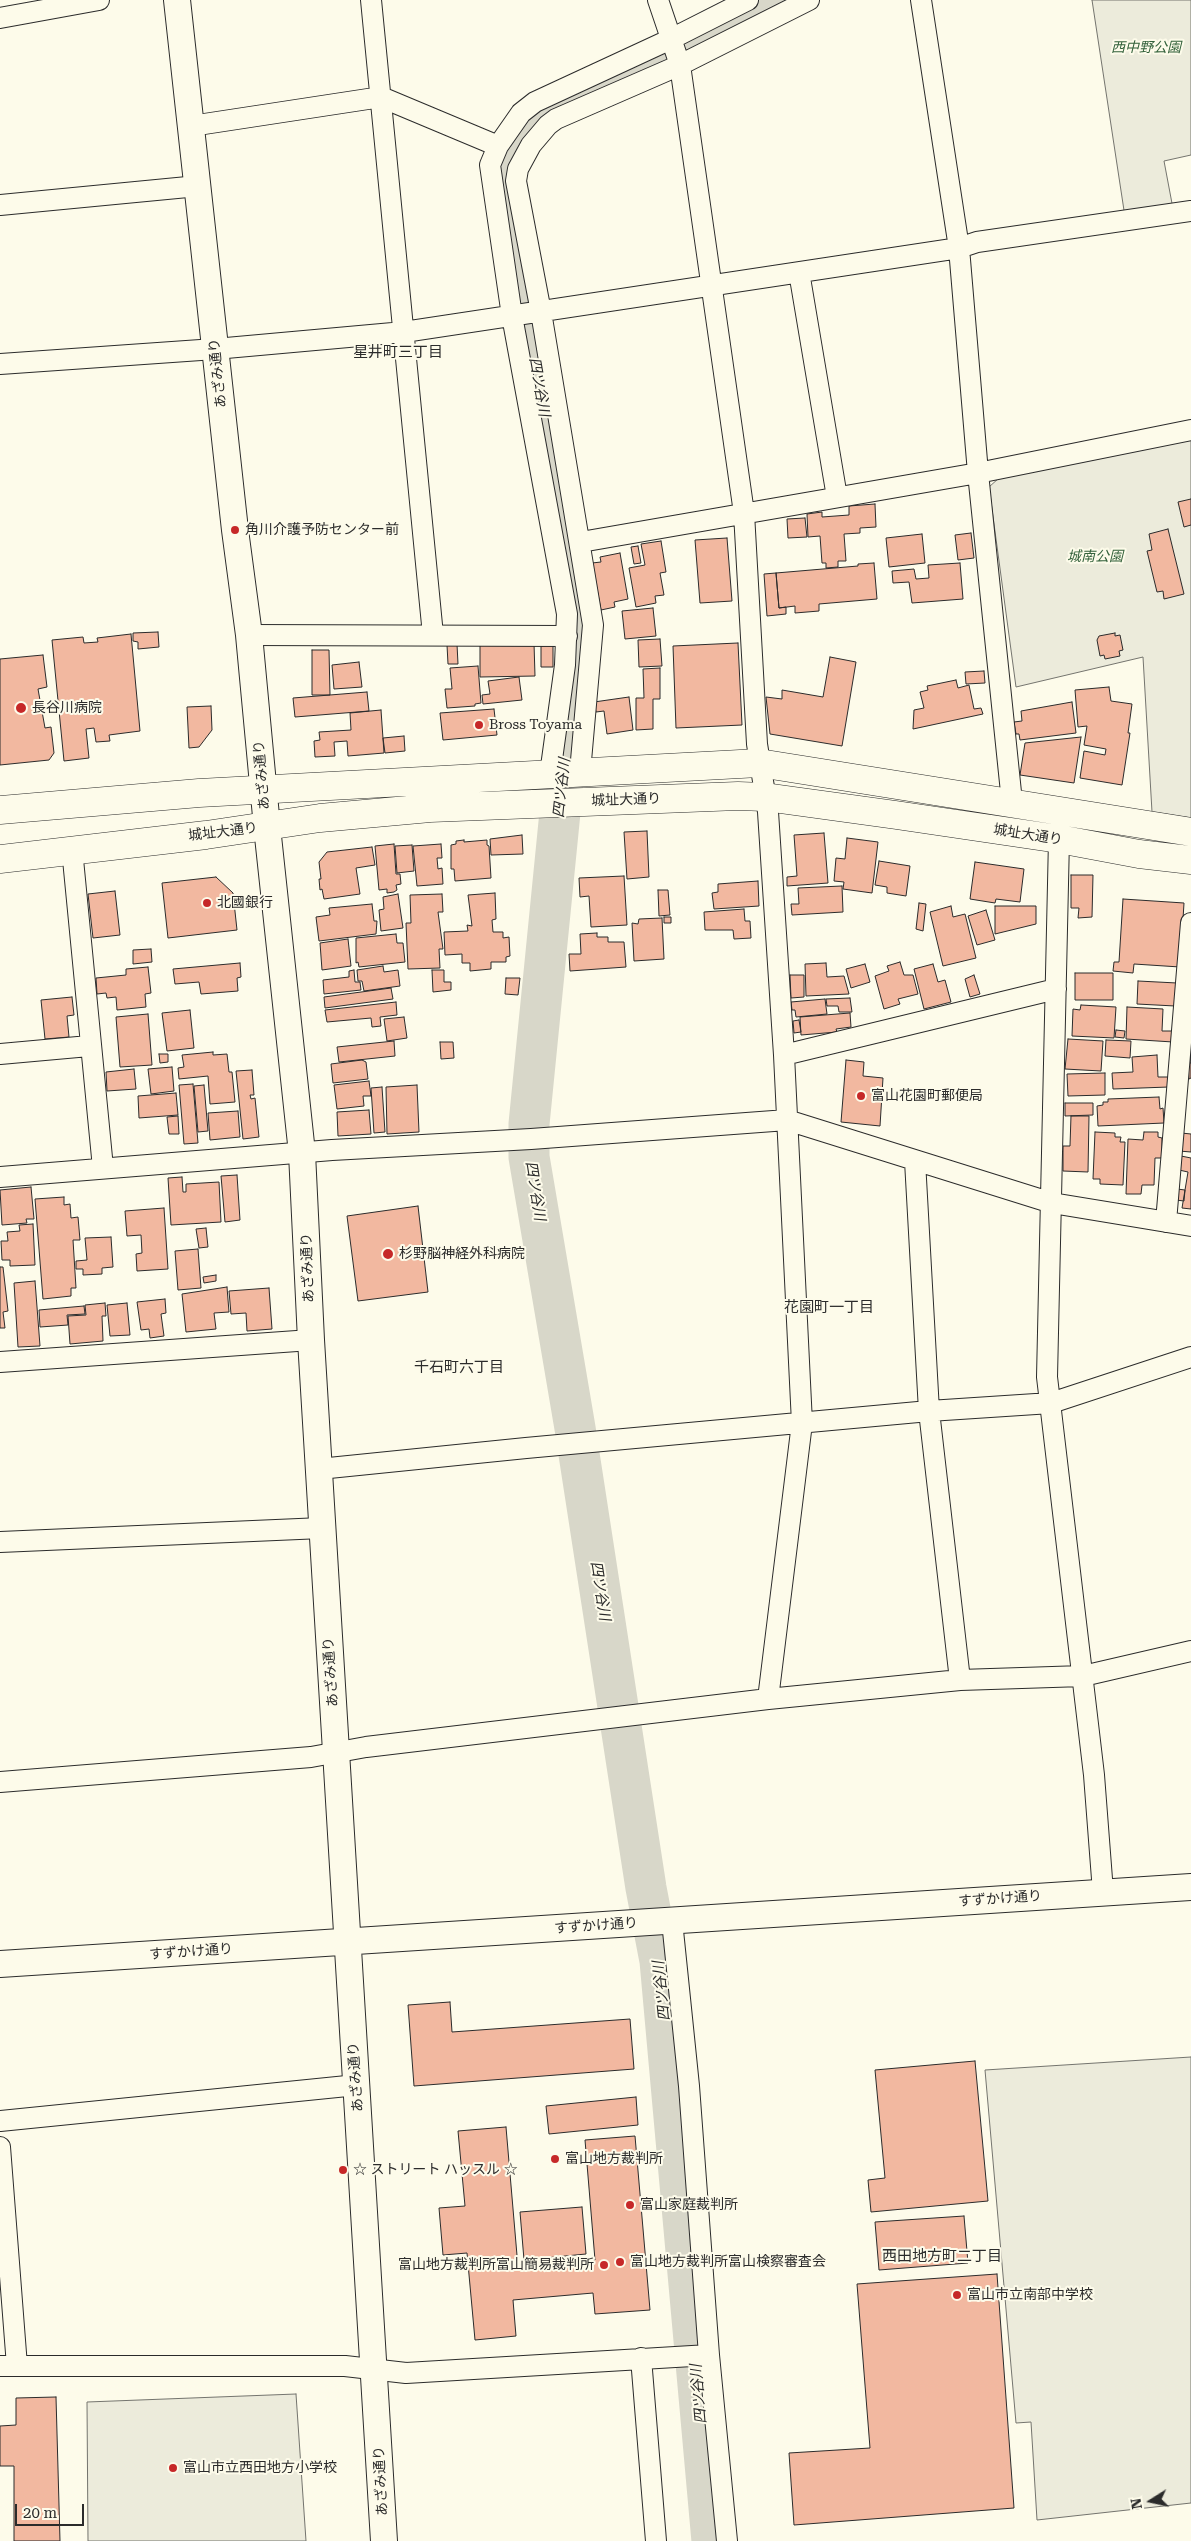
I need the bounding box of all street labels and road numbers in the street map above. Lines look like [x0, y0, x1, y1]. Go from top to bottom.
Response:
street label: あざみ通り [206, 337, 230, 409]
street label: あざみ通り [251, 739, 273, 811]
street label: 城址大通り [591, 790, 661, 810]
street label: 城址大通り [187, 819, 259, 845]
street label: 城址大通り [992, 821, 1064, 849]
street label: あざみ通り [298, 1233, 318, 1303]
street label: あざみ通り [320, 1636, 342, 1708]
street label: すずかけ通り [958, 1888, 1042, 1910]
street label: すずかけ通り [554, 1915, 638, 1937]
street label: すずかけ通り [149, 1941, 233, 1963]
street label: あざみ通り [345, 2041, 367, 2113]
street label: あざみ通り [371, 2446, 391, 2516]

